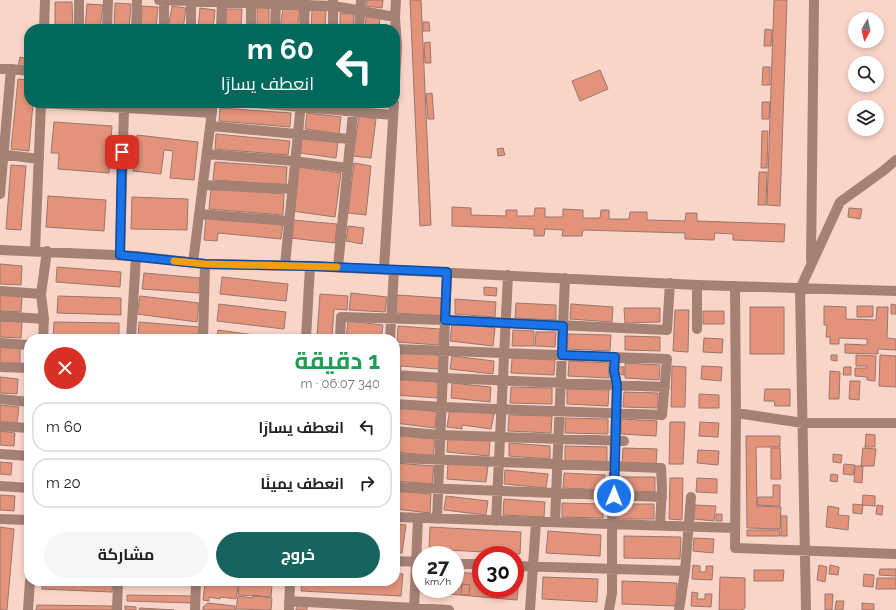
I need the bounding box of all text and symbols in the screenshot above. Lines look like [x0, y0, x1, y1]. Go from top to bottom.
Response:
north arrow [848, 12, 884, 48]
map controls [848, 12, 884, 136]
text: 60 m [247, 33, 314, 66]
icon: left [328, 40, 380, 92]
button: search [848, 56, 884, 92]
text: انعطف يسارًا [221, 73, 314, 94]
button: layers [848, 100, 884, 136]
pin [105, 135, 139, 169]
icon: arrive [111, 141, 133, 163]
text: 1 دقيقة [295, 346, 380, 375]
button: close [44, 347, 86, 389]
text: 340 m · 06:07 [301, 376, 380, 391]
icon: left [356, 416, 378, 438]
text: 60 m [46, 418, 82, 436]
text: انعطف يسارًا [259, 419, 344, 437]
icon: right [356, 472, 378, 494]
text: 20 m [46, 474, 81, 492]
text: انعطف يمينًا [260, 475, 344, 493]
position arrow [593, 475, 635, 517]
button: مشاركة [44, 532, 208, 578]
button: خروج [216, 532, 380, 578]
speed limit sign: 30 [472, 546, 524, 598]
text: 27 [427, 555, 449, 579]
text: km/h [425, 576, 451, 587]

